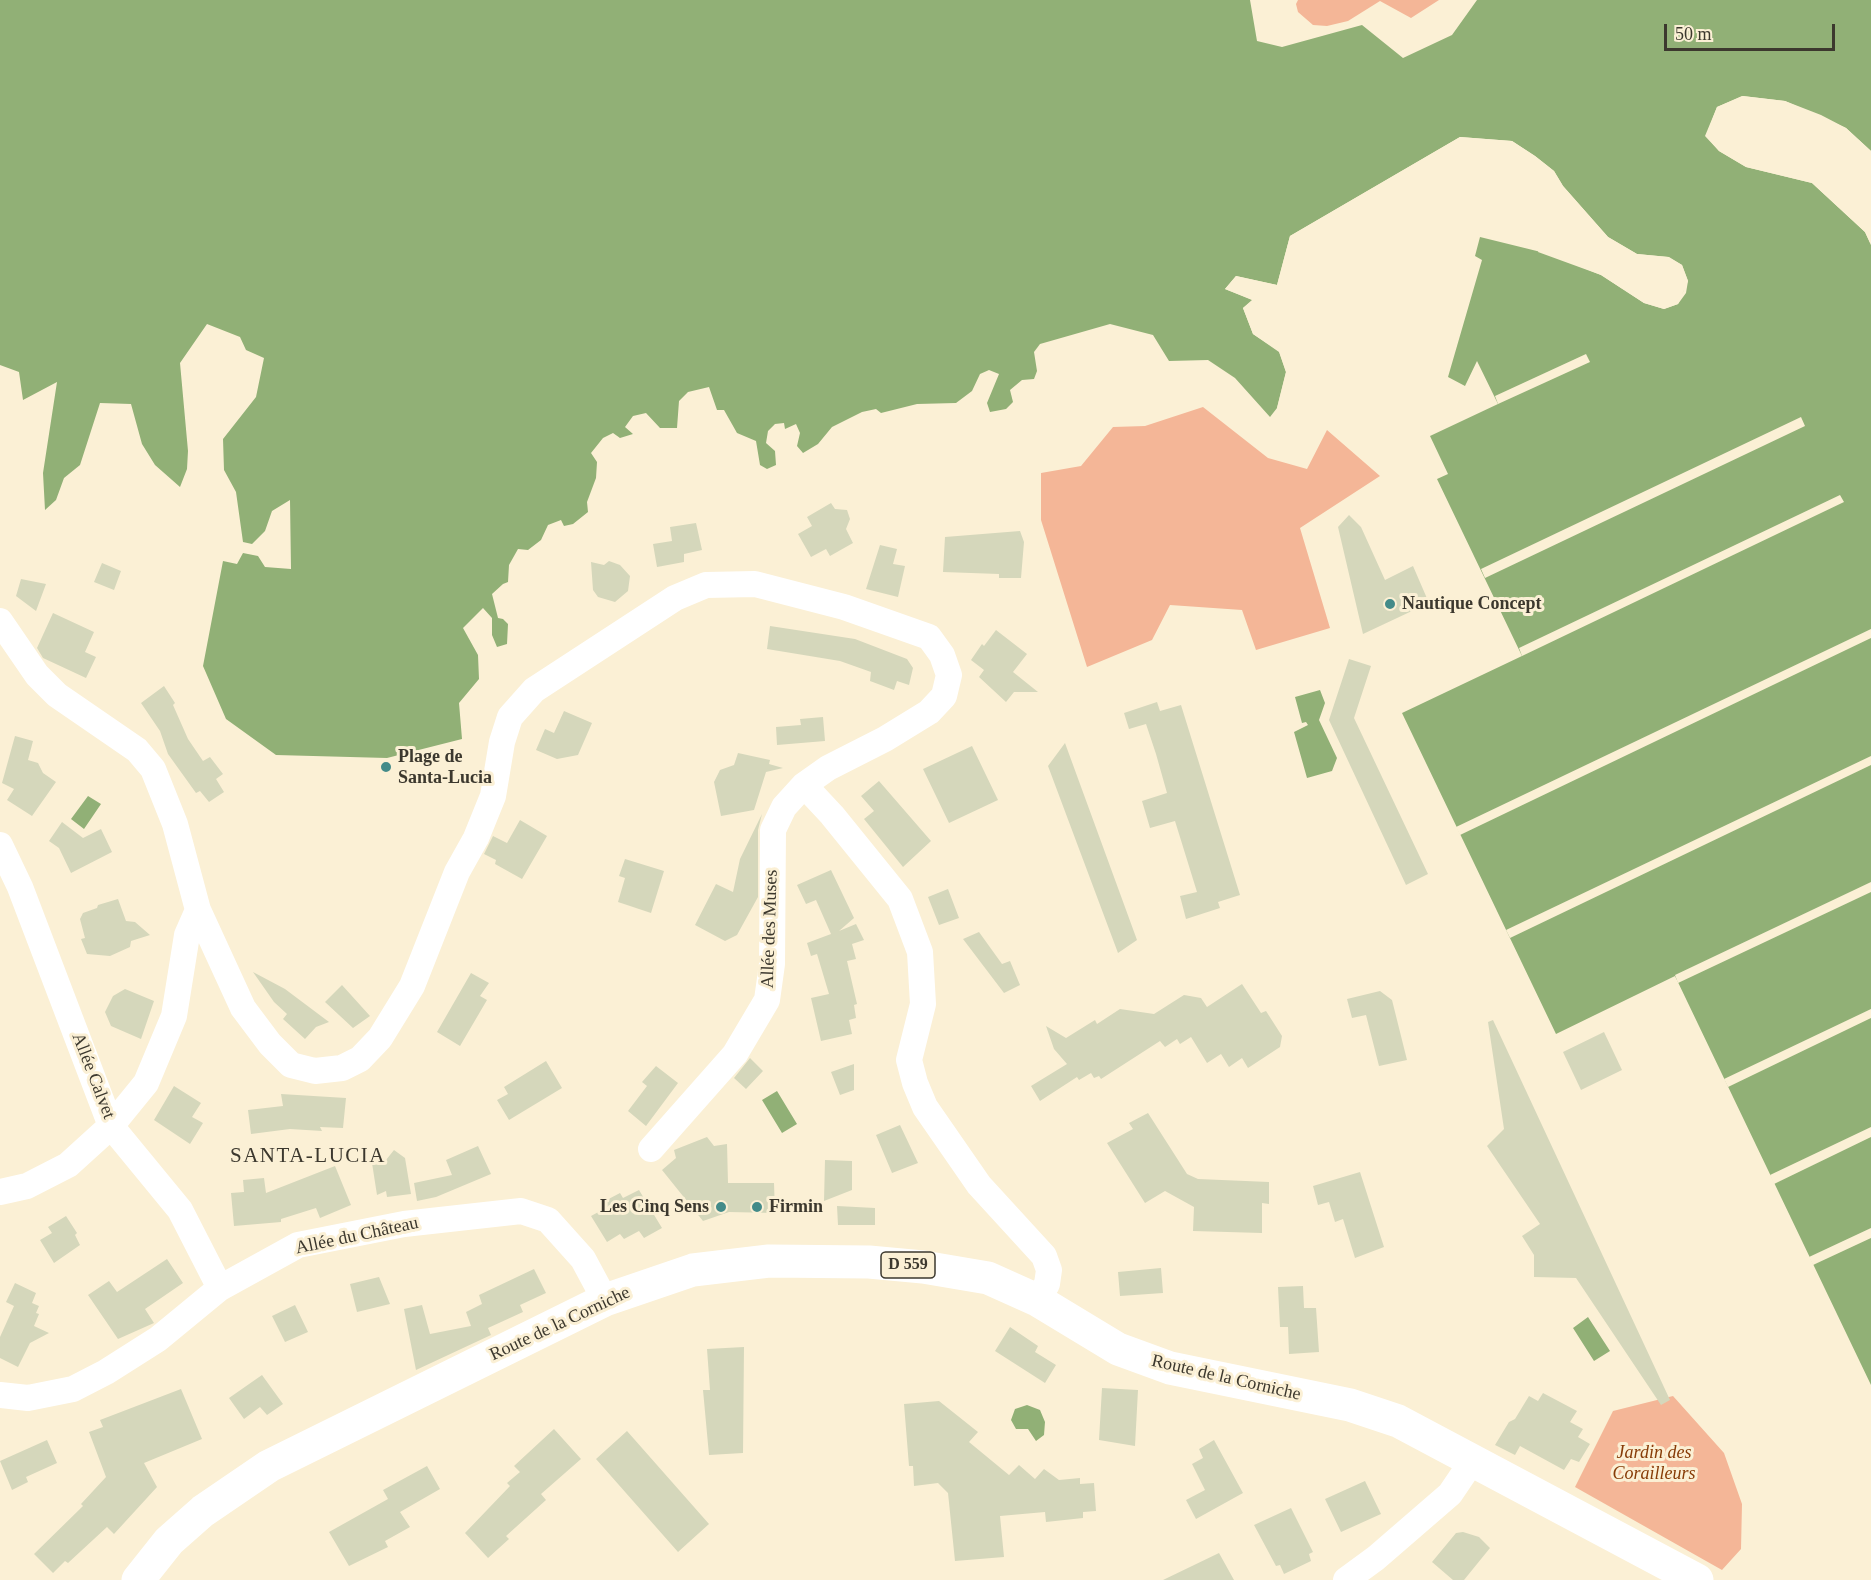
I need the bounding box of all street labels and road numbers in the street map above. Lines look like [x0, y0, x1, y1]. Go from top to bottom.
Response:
street label: Allée des Muses [757, 869, 783, 989]
street label: Allée Calvet [67, 1030, 119, 1122]
street label: Allée du Château [294, 1212, 420, 1260]
road number: D 559 [881, 1252, 935, 1278]
street label: Route de la Corniche [486, 1282, 634, 1366]
street label: Route de la Corniche [1149, 1350, 1303, 1406]

